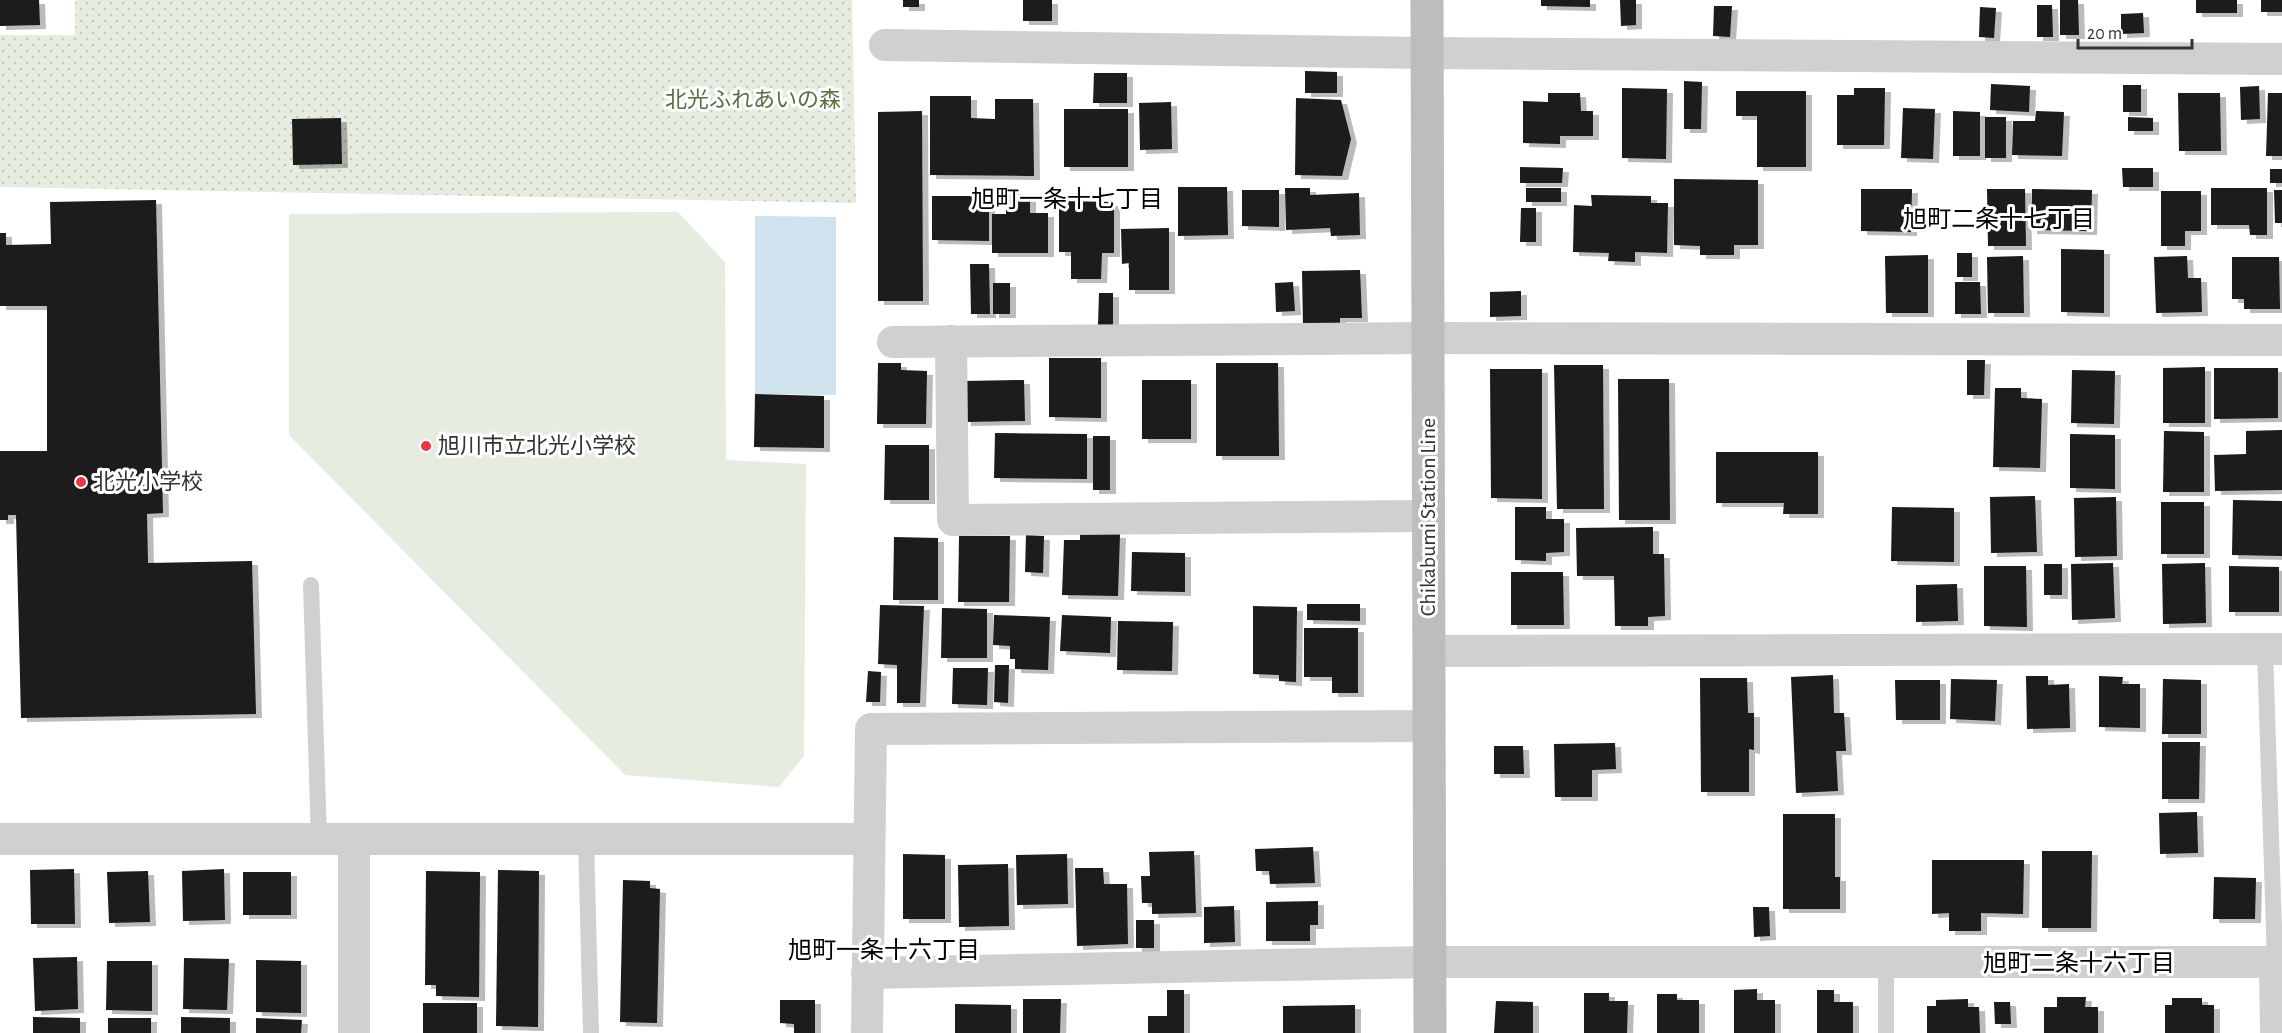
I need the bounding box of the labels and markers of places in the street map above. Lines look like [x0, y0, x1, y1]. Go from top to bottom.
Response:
place label: 旭川市立北光小学校 [438, 434, 636, 457]
marker: 旭川市立北光小学校 [419, 439, 433, 453]
place label: 北光小学校 [93, 470, 203, 493]
marker: 北光小学校 [74, 475, 88, 489]

